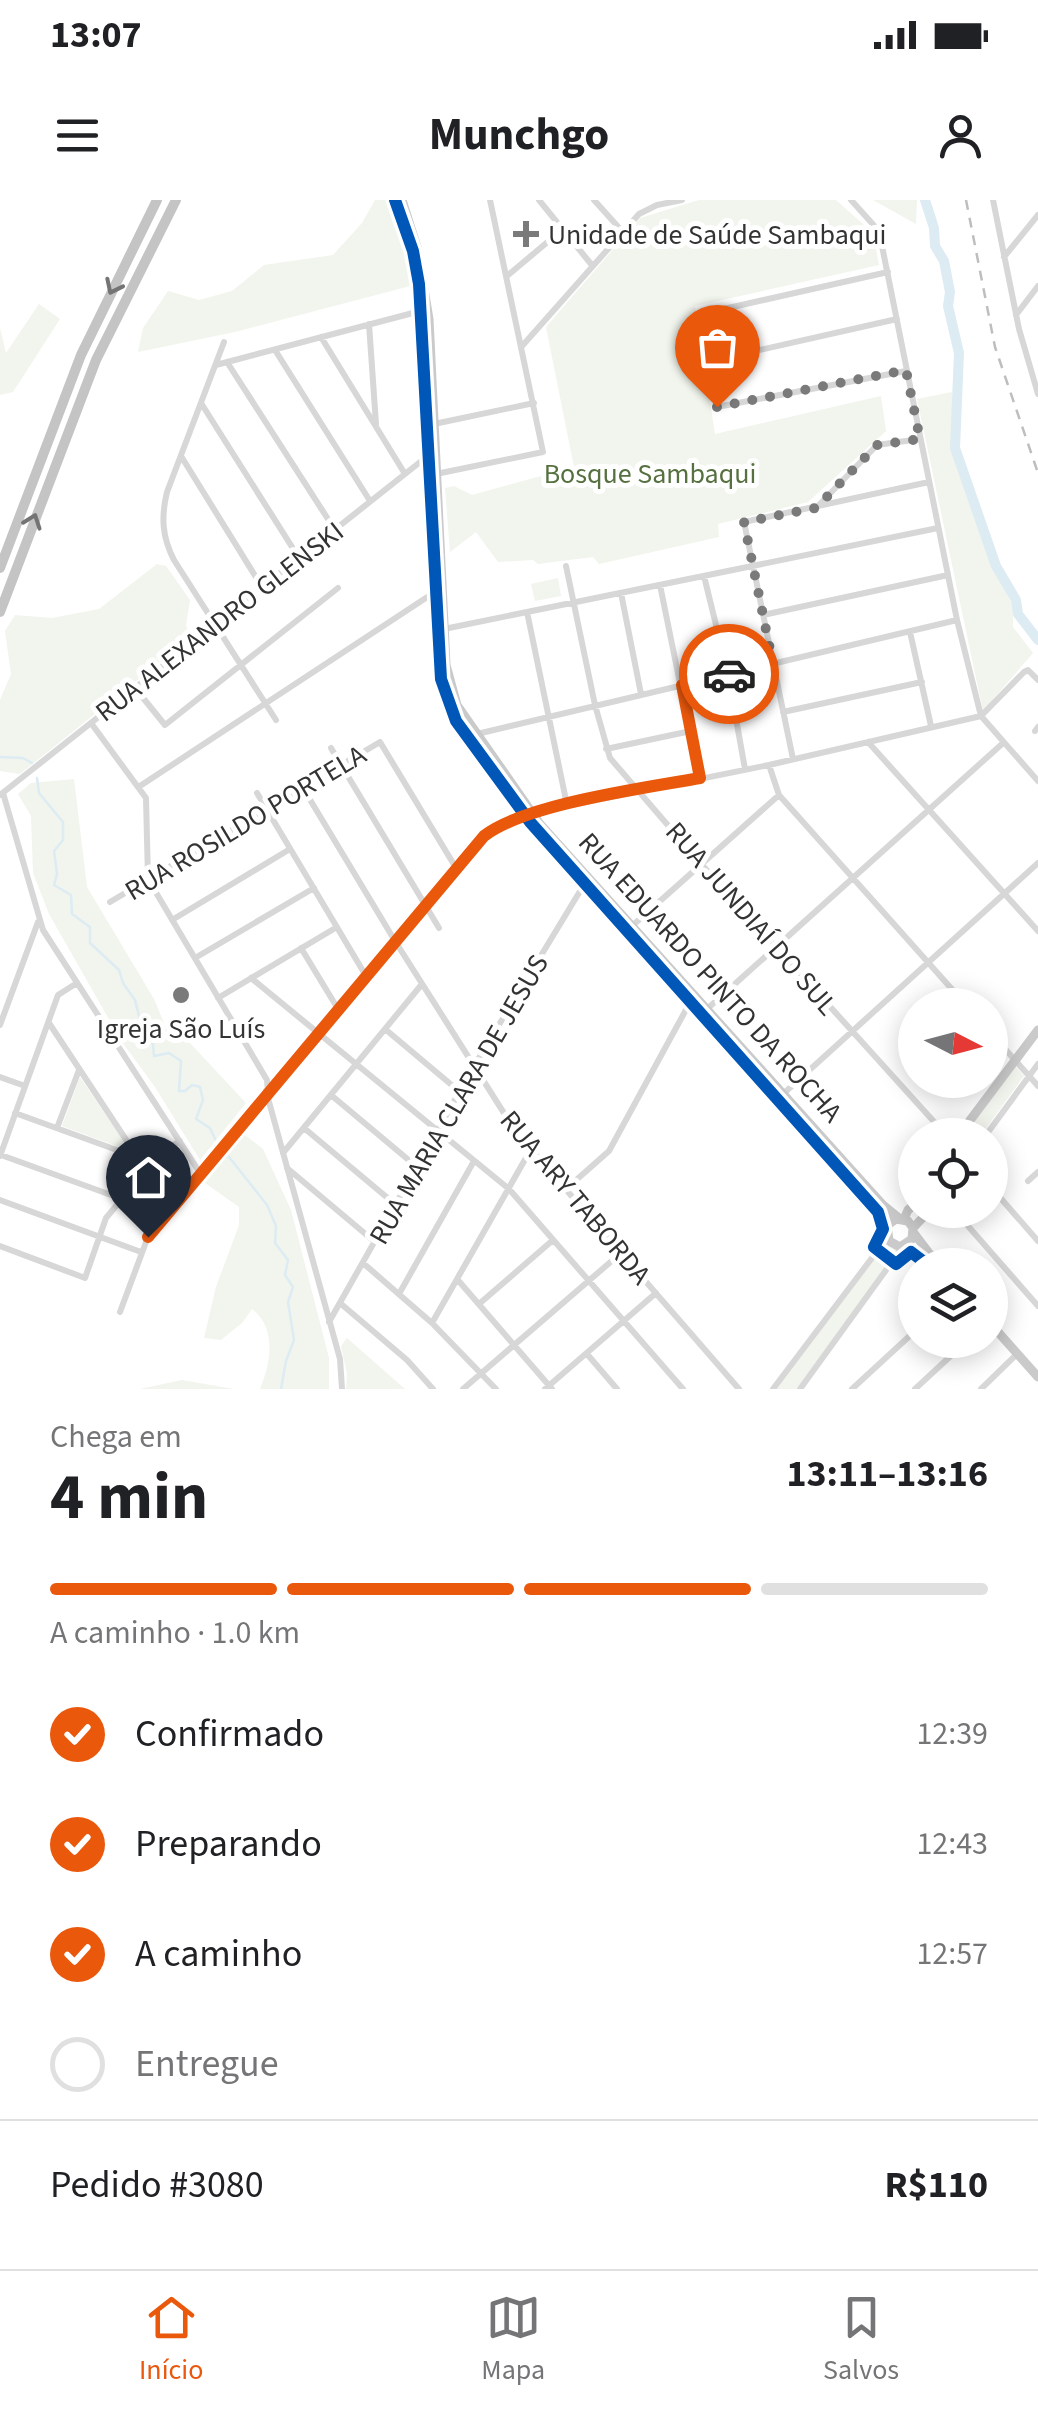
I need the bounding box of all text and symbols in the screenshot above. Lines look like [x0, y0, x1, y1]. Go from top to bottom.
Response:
text: 13:07 [50, 8, 142, 62]
text: Munchgo [429, 103, 609, 167]
icon: menu [50, 108, 105, 163]
icon: person [933, 108, 988, 163]
place label: Unidade de Saúde Sambaqui [548, 215, 886, 255]
marker: Unidade de Saúde Sambaqui [513, 221, 539, 247]
one-way arrow [105, 277, 125, 295]
pin [675, 305, 760, 408]
icon: bag [690, 320, 745, 375]
park label: Bosque Sambaqui [544, 454, 756, 494]
street label: RUA ALEXANDRO GLENSKI [87, 512, 352, 732]
one-way arrow [21, 513, 42, 530]
courier [679, 624, 779, 724]
icon: car [702, 647, 757, 702]
street label: RUA ROSILDO PORTELA [117, 735, 374, 911]
street label: RUA JUNDIAÍ DO SUL [656, 813, 847, 1024]
street label: RUA EDUARDO PINTO DA ROCHA [569, 824, 852, 1132]
street label: RUA MARIA CLARA DE JESUS [359, 947, 558, 1252]
marker: Igreja São Luís [170, 984, 192, 1006]
north arrow [898, 988, 1008, 1098]
map controls [898, 988, 1008, 1358]
place label: Igreja São Luís [97, 1009, 265, 1049]
street label: RUA ARY TABORDA [490, 1102, 661, 1294]
button: locate [898, 1118, 1008, 1228]
pin [106, 1135, 191, 1238]
icon: home [121, 1150, 176, 1205]
button: layers [898, 1248, 1008, 1358]
text: Chega em [50, 1414, 182, 1460]
text: 13:11–13:16 [786, 1447, 988, 1501]
text: 4 min [50, 1451, 208, 1544]
text: A caminho · 1.0 km [50, 1610, 300, 1656]
icon: check [50, 1707, 105, 1762]
text: Confirmado [135, 1707, 324, 1761]
text: 12:39 [916, 1711, 988, 1757]
icon: check [50, 1817, 105, 1872]
text: Preparando [135, 1817, 322, 1871]
text: 12:43 [916, 1821, 988, 1867]
icon: check [50, 1927, 105, 1982]
text: A caminho [135, 1927, 302, 1981]
text: 12:57 [916, 1931, 988, 1977]
text: Entregue [135, 2037, 279, 2091]
text: Pedido #3080 [50, 2158, 264, 2212]
text: R$110 [884, 2158, 988, 2212]
tab: Início [139, 2290, 203, 2390]
tab: Mapa [481, 2290, 545, 2390]
tab: Salvos [823, 2290, 899, 2390]

